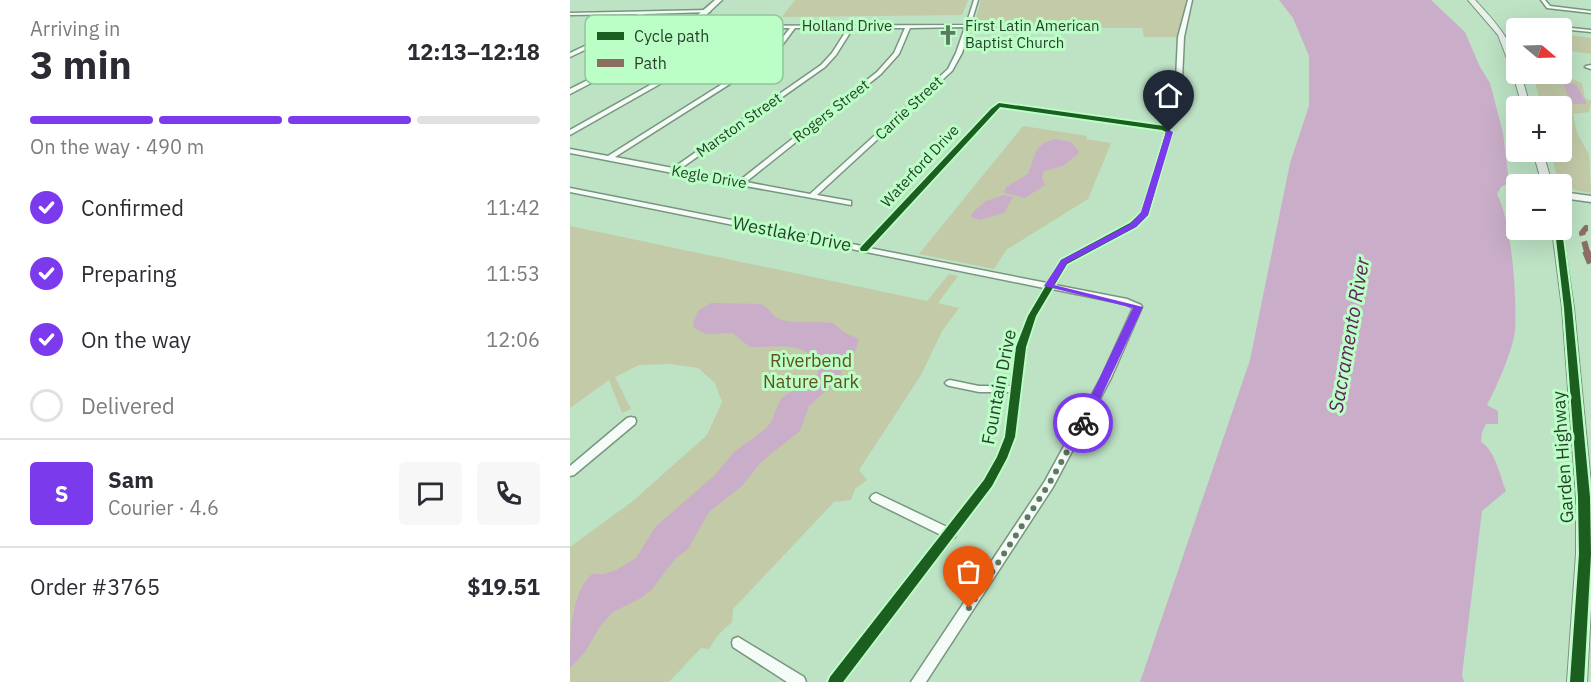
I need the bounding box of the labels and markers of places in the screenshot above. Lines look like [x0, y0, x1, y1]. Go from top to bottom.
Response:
place label: First Latin American Baptist Church [965, 16, 1100, 52]
church icon: First Latin American Baptist Church [936, 23, 960, 47]
pin [1143, 70, 1194, 132]
pin [943, 546, 994, 608]

